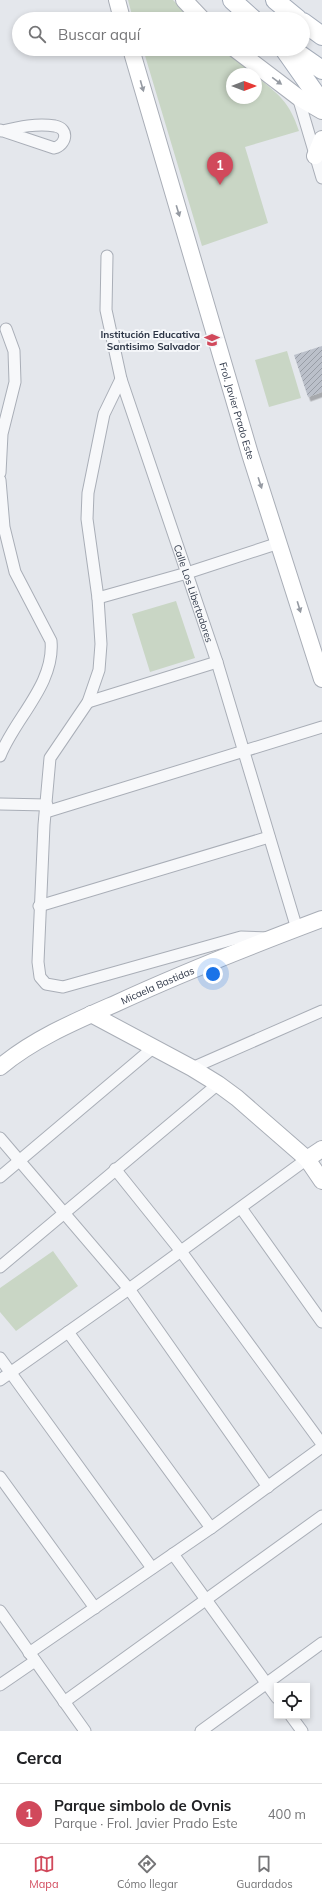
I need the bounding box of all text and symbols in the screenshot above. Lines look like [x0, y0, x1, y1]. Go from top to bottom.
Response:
search box [12, 12, 310, 56]
icon: search [26, 23, 48, 45]
text: Buscar aquí [58, 25, 140, 44]
north arrow [226, 68, 262, 104]
one-way arrow [271, 77, 282, 86]
one-way arrow [139, 81, 145, 93]
pin: 1 [207, 152, 233, 185]
one-way arrow [175, 205, 181, 217]
place label: Institución Educativa Santisimo Salvador [100, 328, 200, 353]
school or university icon: Institución Educativa Santisimo Salvador [203, 331, 221, 349]
street label: Frol. Javier Prado Este [217, 361, 258, 461]
one-way arrow [257, 478, 263, 490]
street label: Calle Los Libertadores [171, 543, 216, 644]
one-way arrow [296, 601, 302, 613]
street label: Micaela Bastidas [119, 963, 196, 1007]
your location [203, 964, 223, 984]
map controls [274, 1683, 310, 1719]
button: locate [274, 1683, 310, 1719]
text: Cerca [16, 1747, 62, 1768]
text: Parque simbolo de Ovnis [54, 1796, 231, 1815]
text: 1 [25, 1806, 33, 1822]
text: 400 m [268, 1806, 306, 1822]
text: Parque · Frol. Javier Prado Este [54, 1815, 238, 1831]
tab: Mapa [29, 1853, 59, 1891]
tab: Cómo llegar [117, 1853, 178, 1891]
tab: Guardados [236, 1853, 293, 1891]

